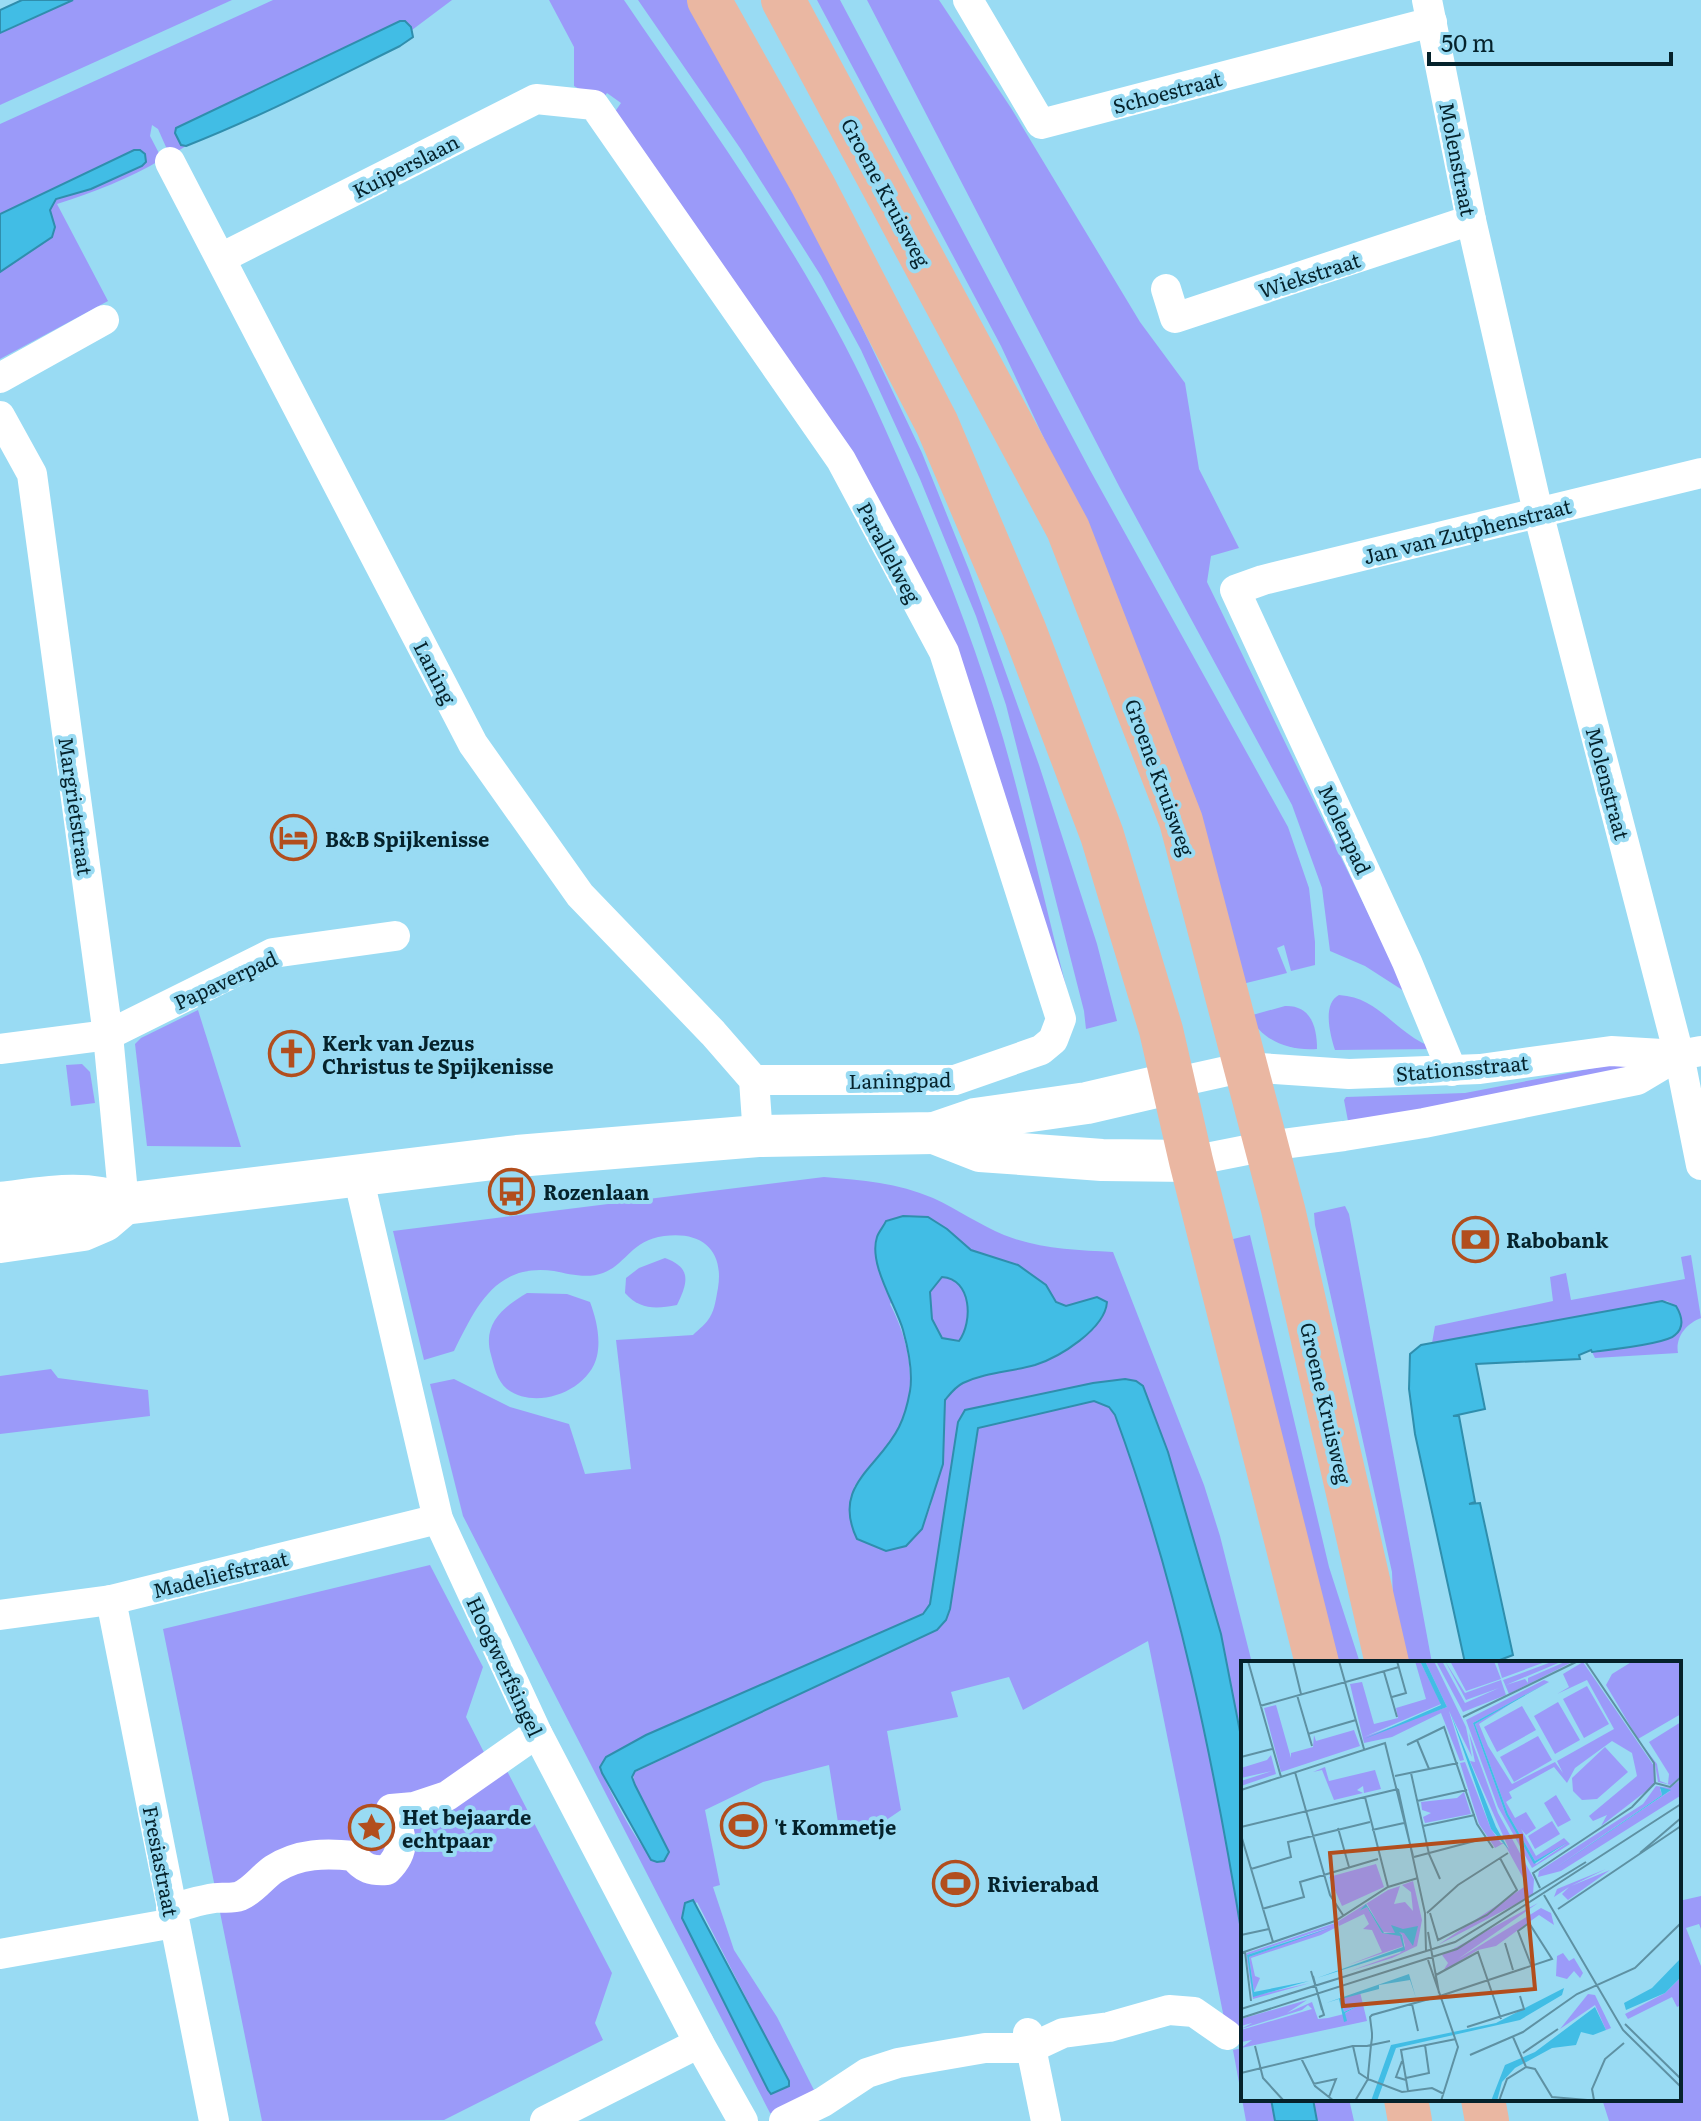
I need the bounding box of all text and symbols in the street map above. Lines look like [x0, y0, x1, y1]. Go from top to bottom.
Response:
scale bar [1429, 16, 1671, 66]
text: 50 m [1441, 24, 1495, 59]
street label: Schoestraat [1109, 62, 1225, 120]
street label: Molenstraat [1433, 99, 1485, 219]
street label: Groene Kruisweg [835, 112, 939, 273]
street label: Kuiperslaan [347, 125, 463, 205]
street label: Wiekstraat [1254, 243, 1364, 305]
street label: Jan van Zutphenstraat [1360, 490, 1574, 570]
street label: Parallelweg [851, 496, 930, 609]
street label: Laning [407, 635, 465, 710]
street label: Groene Kruisweg [1119, 694, 1204, 860]
street label: Molenstraat [1580, 723, 1638, 843]
street label: Margrietstraat [52, 735, 102, 877]
street label: Molenpad [1312, 779, 1380, 879]
hotel icon: B&B Spijkenisse [270, 814, 318, 862]
place label: B&B Spijkenisse [325, 823, 489, 853]
street label: Papaverpad [168, 942, 282, 1016]
place label: Kerk van Jezus Christus te Spijkenisse [322, 1027, 554, 1080]
church icon: Kerk van Jezus Christus te Spijkenisse [267, 1029, 315, 1077]
street label: Stationsstraat [1394, 1046, 1530, 1088]
street label: Laningpad [848, 1063, 952, 1095]
bus stop icon: Rozenlaan [488, 1167, 536, 1215]
place label: Rozenlaan [543, 1176, 649, 1206]
bank icon: Rabobank [1451, 1215, 1499, 1263]
place label: Rabobank [1506, 1224, 1609, 1254]
street label: Groene Kruisweg [1294, 1319, 1360, 1488]
street label: Madeliefstraat [149, 1542, 291, 1604]
street label: Hoogwerfsingel [460, 1591, 552, 1741]
inset map [1241, 1661, 1681, 2101]
place label: Het bejaarde echtpaar [402, 1801, 531, 1854]
sports icon: 't Kommetje [719, 1802, 767, 1850]
street label: Fresiastraat [137, 1803, 187, 1919]
place icon: Het bejaarde echtpaar [347, 1803, 395, 1851]
place label: 't Kommetje [774, 1811, 896, 1841]
sports icon: Rivierabad [932, 1859, 980, 1907]
place label: Rivierabad [987, 1868, 1099, 1898]

